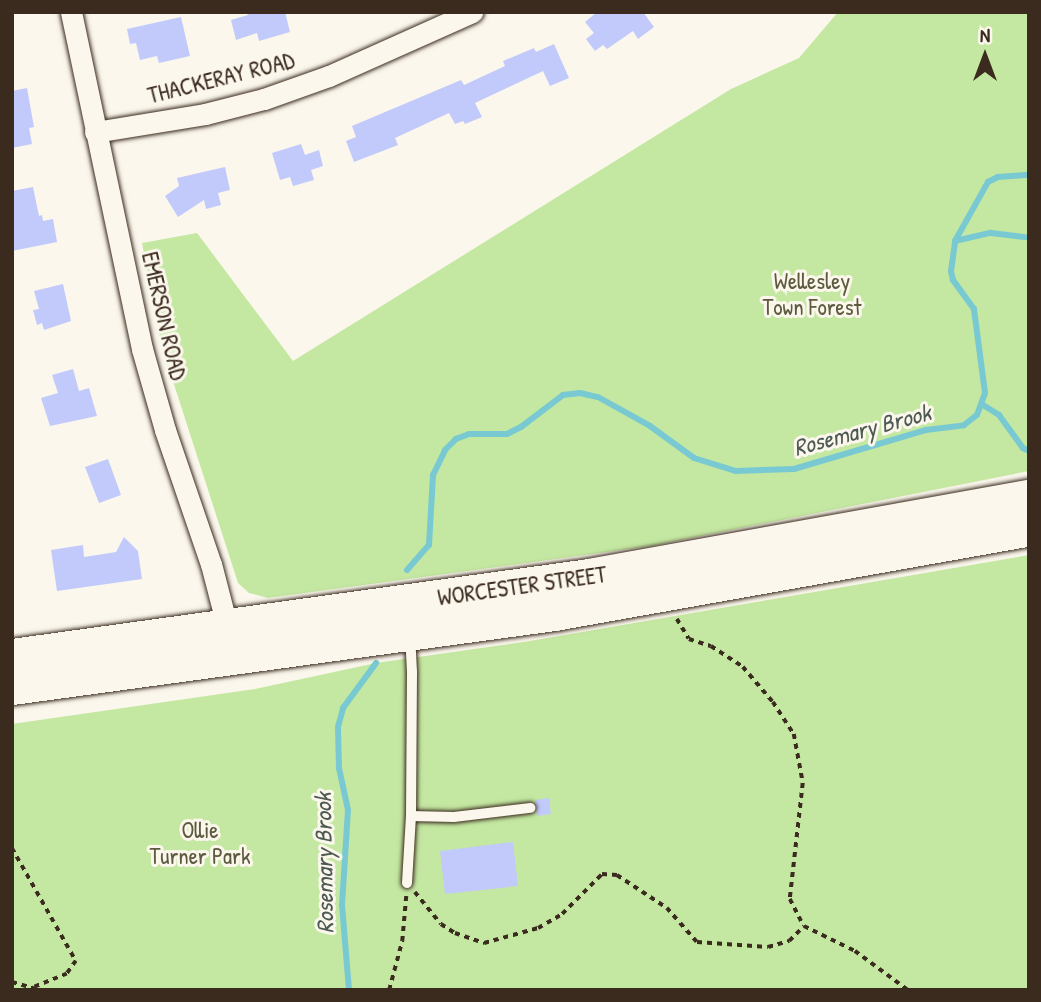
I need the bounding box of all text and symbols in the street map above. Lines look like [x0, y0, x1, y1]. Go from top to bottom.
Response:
north arrow [950, 21, 1020, 91]
text: N [980, 22, 990, 48]
street label: THACKERAY ROAD [145, 46, 297, 110]
street label: EMERSON ROAD [136, 249, 192, 383]
park label: Wellesley Town Forest [762, 267, 862, 321]
water label: Rosemary Brook [790, 398, 934, 462]
street label: WORCESTER STREET [436, 560, 608, 612]
water label: Rosemary Brook [308, 792, 340, 934]
park label: Ollie Turner Park [150, 816, 250, 870]

